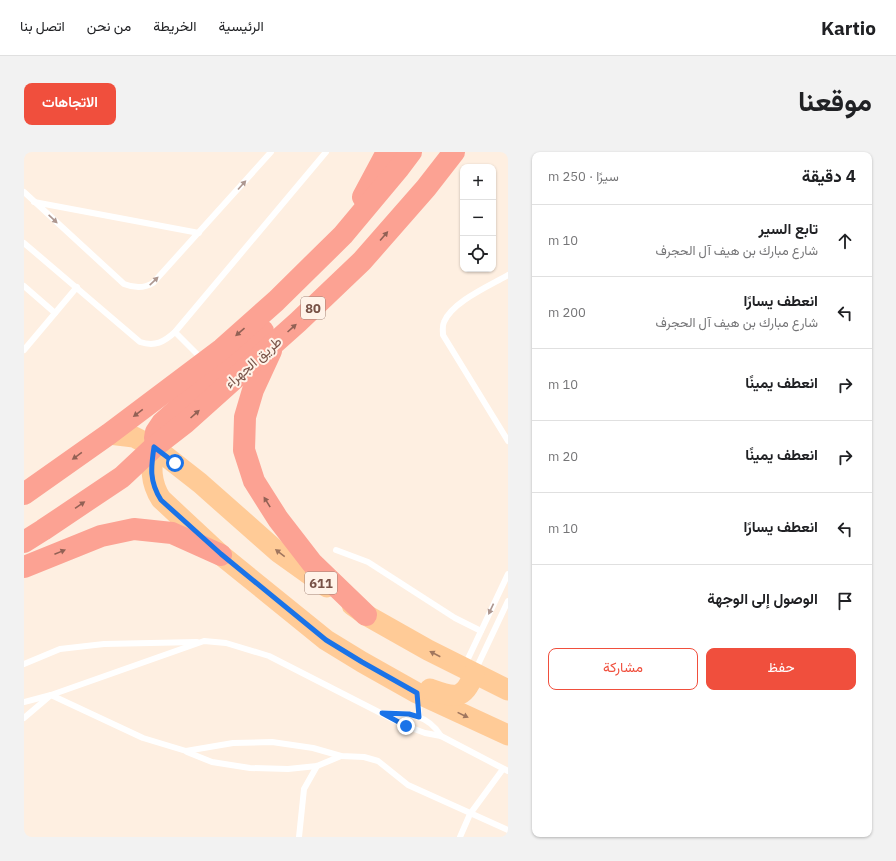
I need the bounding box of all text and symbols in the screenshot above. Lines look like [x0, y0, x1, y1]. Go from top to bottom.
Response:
text: Kartio [821, 16, 876, 40]
text: اتصل بنا [20, 17, 65, 35]
text: من نحن [87, 17, 131, 35]
text: الخريطة [153, 17, 197, 35]
text: الرئيسية [219, 17, 264, 35]
text: موقعنا [798, 82, 872, 119]
button: الاتجاهات [24, 83, 116, 125]
map controls [460, 164, 496, 272]
button: + [460, 164, 496, 200]
text: 4 دقيقة [802, 165, 856, 187]
text: سيرًا · 250 m [548, 168, 619, 185]
one-way arrow [237, 180, 246, 190]
button: − [460, 200, 496, 236]
one-way arrow [48, 214, 58, 223]
text: تابع السير [759, 219, 818, 238]
icon: ahead [834, 230, 856, 252]
one-way arrow [379, 231, 388, 240]
text: 10 m [548, 232, 578, 249]
button: locate [460, 236, 496, 272]
text: شارع مبارك بن هيف آل الحجرف [656, 242, 818, 259]
one-way arrow [149, 276, 159, 286]
text: انعطف يسارًا [743, 291, 818, 310]
road number: 80 [301, 297, 325, 319]
icon: left [834, 302, 856, 324]
text: 200 m [548, 304, 586, 321]
text: شارع مبارك بن هيف آل الحجرف [656, 314, 818, 331]
one-way arrow [287, 323, 298, 332]
one-way arrow [235, 328, 245, 337]
street label: طريق الجهراء [221, 332, 285, 392]
text: انعطف يمينًا [745, 373, 818, 392]
icon: right [834, 374, 856, 396]
text: 10 m [548, 376, 578, 393]
one-way arrow [132, 408, 143, 417]
one-way arrow [190, 409, 200, 419]
text: انعطف يمينًا [745, 445, 818, 464]
icon: right [834, 446, 856, 468]
text: 20 m [548, 448, 578, 465]
one-way arrow [72, 452, 82, 460]
route start [166, 454, 184, 472]
one-way arrow [263, 497, 271, 507]
one-way arrow [75, 501, 85, 509]
text: انعطف يسارًا [743, 517, 818, 536]
icon: left [834, 518, 856, 540]
text: 10 m [548, 520, 578, 537]
one-way arrow [54, 548, 66, 554]
one-way arrow [274, 548, 285, 557]
road number: 611 [305, 572, 337, 594]
text: الوصول إلى الوجهة [707, 589, 818, 608]
icon: arrive [834, 590, 856, 612]
one-way arrow [488, 604, 494, 615]
button: مشاركة [548, 648, 698, 690]
button: حفظ [706, 648, 856, 690]
one-way arrow [430, 651, 441, 657]
one-way arrow [458, 712, 469, 718]
route end [397, 717, 415, 735]

